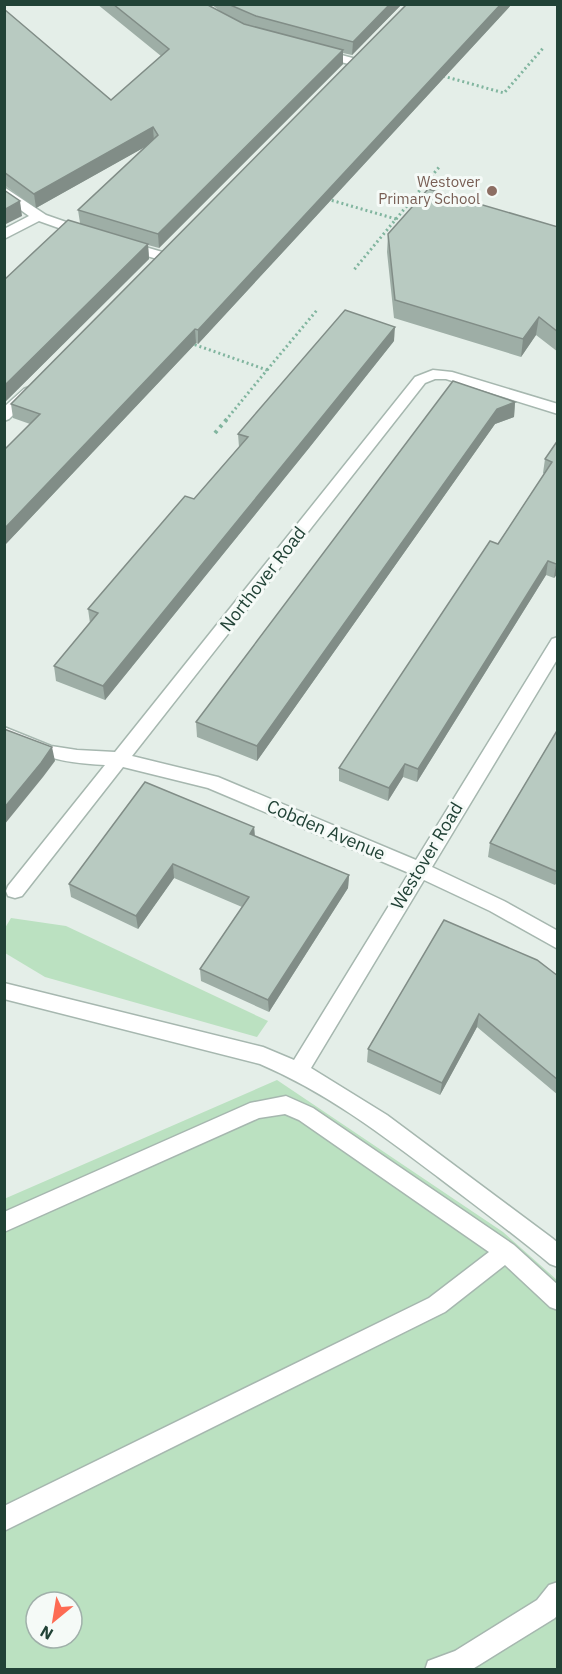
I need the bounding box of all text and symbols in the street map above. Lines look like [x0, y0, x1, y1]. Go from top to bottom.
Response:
place label: Westover Primary School [378, 172, 480, 208]
marker: Westover Primary School [485, 184, 499, 198]
street label: Northover Road [215, 522, 311, 636]
street label: Cobden Avenue [263, 794, 389, 865]
street label: Westover Road [385, 798, 468, 914]
north arrow [24, 1590, 84, 1650]
text: N [36, 1621, 57, 1645]

